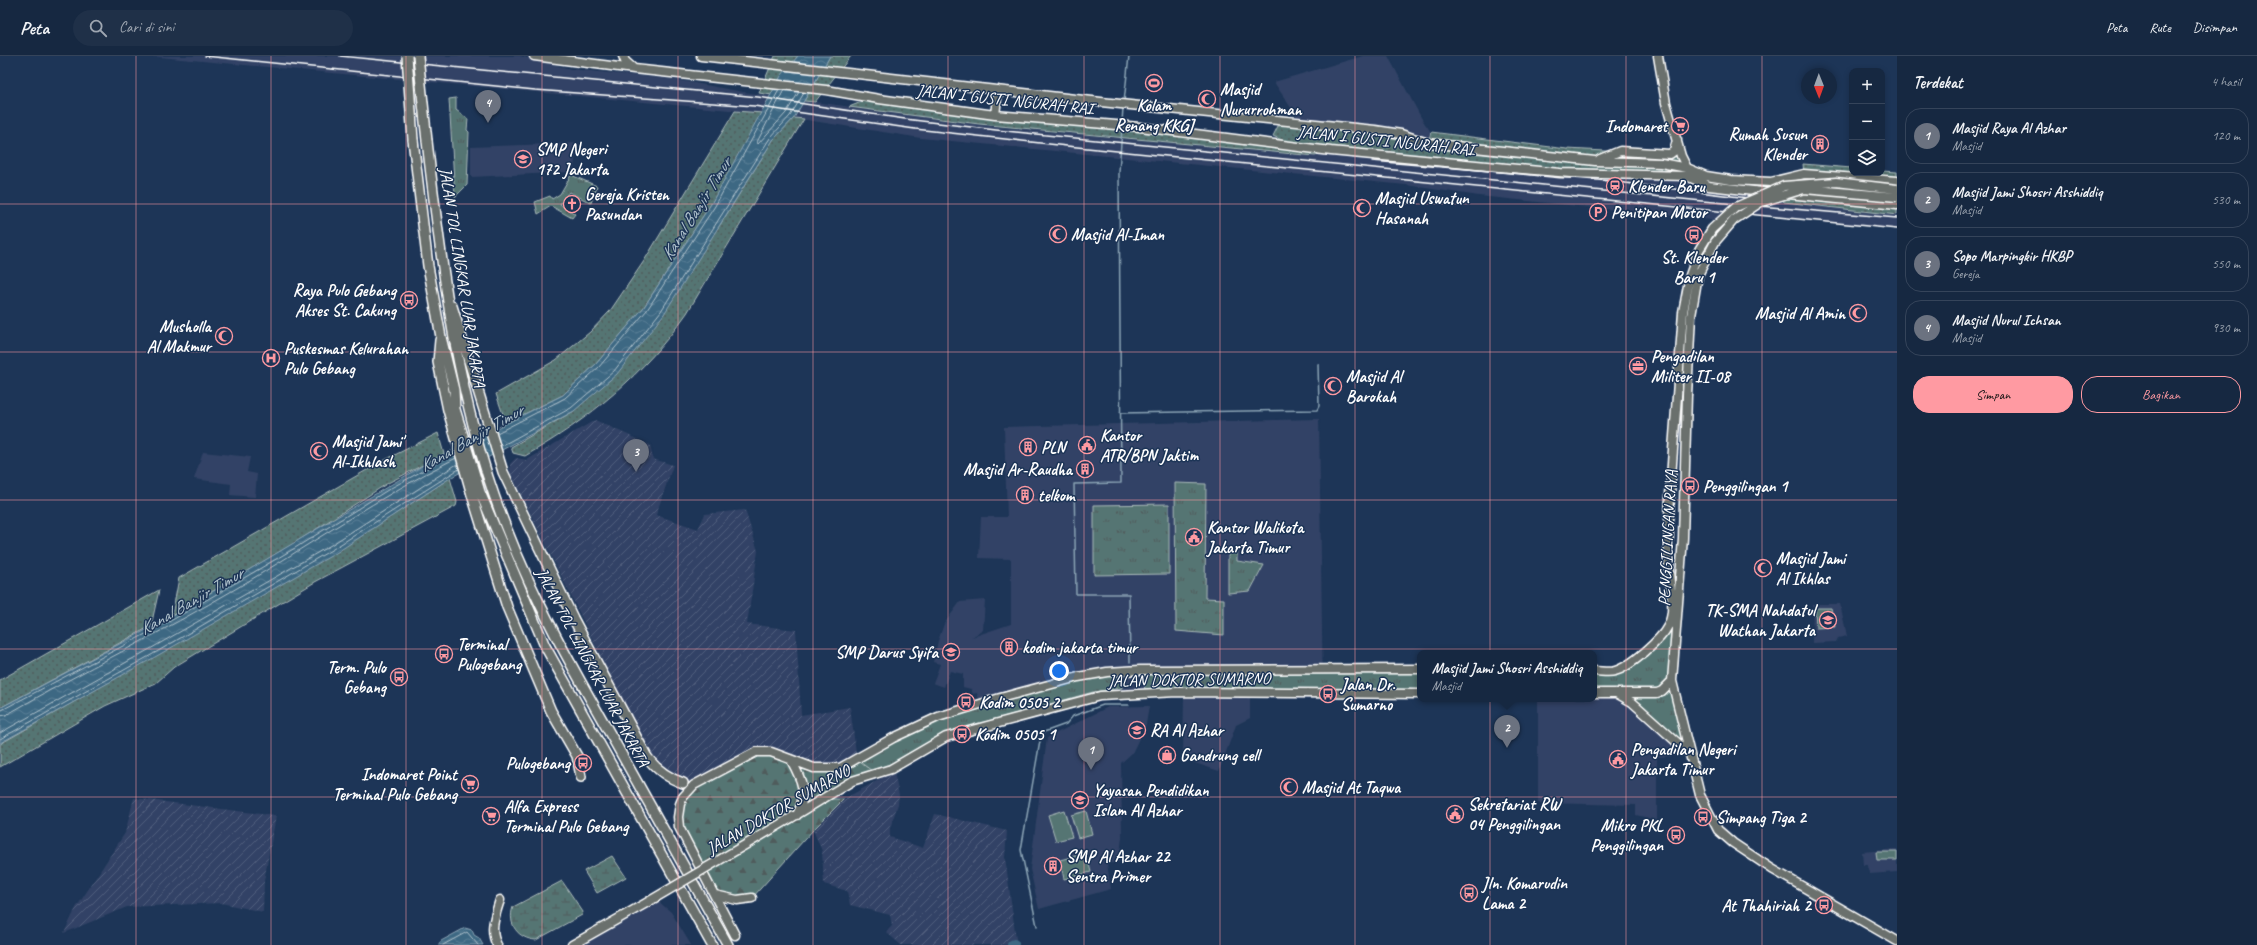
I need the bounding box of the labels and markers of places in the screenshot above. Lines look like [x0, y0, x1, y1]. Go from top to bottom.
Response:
sports icon: Kolam Renang KKGJ [1144, 73, 1164, 93]
place label: Masjid Nururrohman [1220, 79, 1303, 120]
mosque icon: Masjid Nururrohman [1197, 89, 1217, 109]
pin: 4 [475, 90, 501, 123]
place label: Kolam Renang KKGJ [1115, 95, 1196, 136]
place label: Indomaret [1605, 116, 1669, 137]
supermarket icon: Indomaret [1670, 116, 1690, 136]
place label: Rumah Susun Klender [1729, 124, 1809, 165]
building icon: Rumah Susun Klender [1810, 134, 1830, 154]
place label: SMP Negeri 172 Jakarta [536, 139, 610, 180]
school or university icon: SMP Negeri 172 Jakarta [513, 149, 533, 169]
station icon: Klender Baru [1605, 176, 1625, 196]
place label: Klender Baru [1628, 176, 1706, 197]
place label: Gereja Kristen Pasundan [585, 184, 670, 225]
place label: Masjid Uswatun Hasanah [1375, 188, 1470, 229]
church icon: Gereja Kristen Pasundan [562, 194, 582, 214]
mosque icon: Masjid Uswatun Hasanah [1352, 198, 1372, 218]
parking icon: Penitipan Motor [1588, 202, 1608, 222]
place label: Penitipan Motor [1611, 202, 1709, 223]
mosque icon: Masjid Al-Iman [1048, 224, 1068, 244]
place label: Masjid Al-Iman [1071, 224, 1165, 245]
bus stop icon: St. Klender Baru 1 [1684, 225, 1704, 245]
place label: St. Klender Baru 1 [1661, 247, 1729, 288]
place label: Raya Pulo Gebang Akses St. Cakung [293, 280, 398, 321]
bus stop icon: Raya Pulo Gebang Akses St. Cakung [399, 290, 419, 310]
place label: Masjid Al Amin [1755, 303, 1846, 324]
mosque icon: Masjid Al Amin [1848, 303, 1868, 323]
place label: Musholla Al Makmur [147, 316, 213, 357]
mosque icon: Musholla Al Makmur [214, 326, 234, 346]
place label: Puskesmas Kelurahan Pulo Gebang [284, 338, 409, 379]
place label: Pengadilan Militer II-08 [1651, 346, 1732, 387]
hospital icon: Puskesmas Kelurahan Pulo Gebang [261, 348, 281, 368]
office icon: Pengadilan Militer II-08 [1628, 356, 1648, 376]
place label: Masjid Al Barokah [1346, 366, 1406, 407]
mosque icon: Masjid Al Barokah [1323, 376, 1343, 396]
place label: Kantor ATR/BPN Jaktim [1100, 425, 1199, 466]
place label: Masjid Jami' Al-Ikhlash [332, 431, 407, 472]
public building icon: Kantor ATR/BPN Jaktim [1077, 435, 1097, 455]
building icon: PLN [1018, 437, 1038, 457]
place label: PLN [1041, 437, 1069, 458]
pin: 3 [623, 439, 649, 472]
mosque icon: Masjid Jami' Al-Ikhlash [309, 441, 329, 461]
place label: Masjid Ar-Raudha [963, 459, 1074, 480]
building icon: Masjid Ar-Raudha [1075, 459, 1095, 479]
bus stop icon: Penggilingan 1 [1680, 476, 1700, 496]
place label: Penggilingan 1 [1703, 476, 1790, 497]
building icon: telkom [1015, 485, 1035, 505]
place label: telkom [1038, 485, 1076, 506]
place label: Kantor Walikota Jakarta Timur [1206, 517, 1305, 558]
public building icon: Kantor Walikota Jakarta Timur [1184, 527, 1204, 547]
place label: Masjid Jami Al Ikhlas [1776, 548, 1848, 589]
mosque icon: Masjid Jami Al Ikhlas [1753, 558, 1773, 578]
place label: TK-SMA Nahdatul Wathan Jakarta [1706, 600, 1819, 641]
school or university icon: TK-SMA Nahdatul Wathan Jakarta [1818, 610, 1838, 630]
place label: Terminal Pulogebang [457, 634, 523, 675]
building icon: kodim jakarta timur [999, 637, 1019, 657]
place label: kodim jakarta timur [1022, 637, 1139, 658]
place label: SMP Darus Syifa [835, 642, 939, 663]
school or university icon: SMP Darus Syifa [941, 642, 961, 662]
bus stop icon: Terminal Pulogebang [434, 644, 454, 664]
place label: Term. Pulo Gebang [327, 657, 388, 698]
bus stop icon: Term. Pulo Gebang [389, 667, 409, 687]
place label: Jalan Dr. Sumarno [1340, 674, 1396, 715]
bus stop icon: Jalan Dr. Sumarno [1318, 684, 1338, 704]
bus stop icon: Kodim 0505 2 [956, 692, 976, 712]
place label: Kodim 0505 2 [979, 692, 1061, 713]
pin: 2 [1494, 715, 1520, 748]
school or university icon: RA Al Azhar [1127, 720, 1147, 740]
place label: RA Al Azhar [1150, 720, 1225, 741]
bus stop icon: Kodim 0505 1 [952, 724, 972, 744]
place label: Kodim 0505 1 [975, 724, 1058, 745]
pin: 1 [1078, 737, 1104, 770]
place label: Pengadilan Negeri Jakarta Timur [1630, 739, 1738, 780]
shop icon: Gandrung cell [1157, 745, 1177, 765]
place label: Gandrung cell [1180, 745, 1262, 766]
public building icon: Pengadilan Negeri Jakarta Timur [1608, 749, 1628, 769]
place label: Pulogebang [506, 753, 572, 774]
bus stop icon: Pulogebang [573, 753, 593, 773]
place label: Indomaret Point Terminal Pulo Gebang [333, 764, 459, 805]
supermarket icon: Indomaret Point Terminal Pulo Gebang [460, 774, 480, 794]
mosque icon: Masjid At Taqwa [1279, 777, 1299, 797]
place label: Masjid At Taqwa [1302, 777, 1402, 798]
place label: Yayasan Pendidikan Islam Al Azhar [1093, 780, 1210, 821]
school or university icon: Yayasan Pendidikan Islam Al Azhar [1070, 790, 1090, 810]
place label: Sekretariat RW 04 Penggilingan [1468, 794, 1563, 835]
place label: Alfa Express Terminal Pulo Gebang [504, 796, 630, 837]
public building icon: Sekretariat RW 04 Penggilingan [1445, 804, 1465, 824]
supermarket icon: Alfa Express Terminal Pulo Gebang [481, 806, 501, 826]
bus stop icon: Simpang Tiga 2 [1693, 807, 1713, 827]
place label: Simpang Tiga 2 [1716, 807, 1807, 828]
place label: Mikro PKL Penggilingan [1590, 815, 1664, 856]
bus stop icon: Mikro PKL Penggilingan [1666, 825, 1686, 845]
place label: SMP Al Azhar 22 Sentra Primer [1066, 846, 1171, 887]
building icon: SMP Al Azhar 22 Sentra Primer [1043, 856, 1063, 876]
place label: Jln. Komarudin Lama 2 [1481, 873, 1568, 914]
bus stop icon: Jln. Komarudin Lama 2 [1459, 883, 1479, 903]
place label: At Thahiriah 2 [1721, 895, 1812, 916]
bus stop icon: At Thahiriah 2 [1814, 895, 1834, 915]

